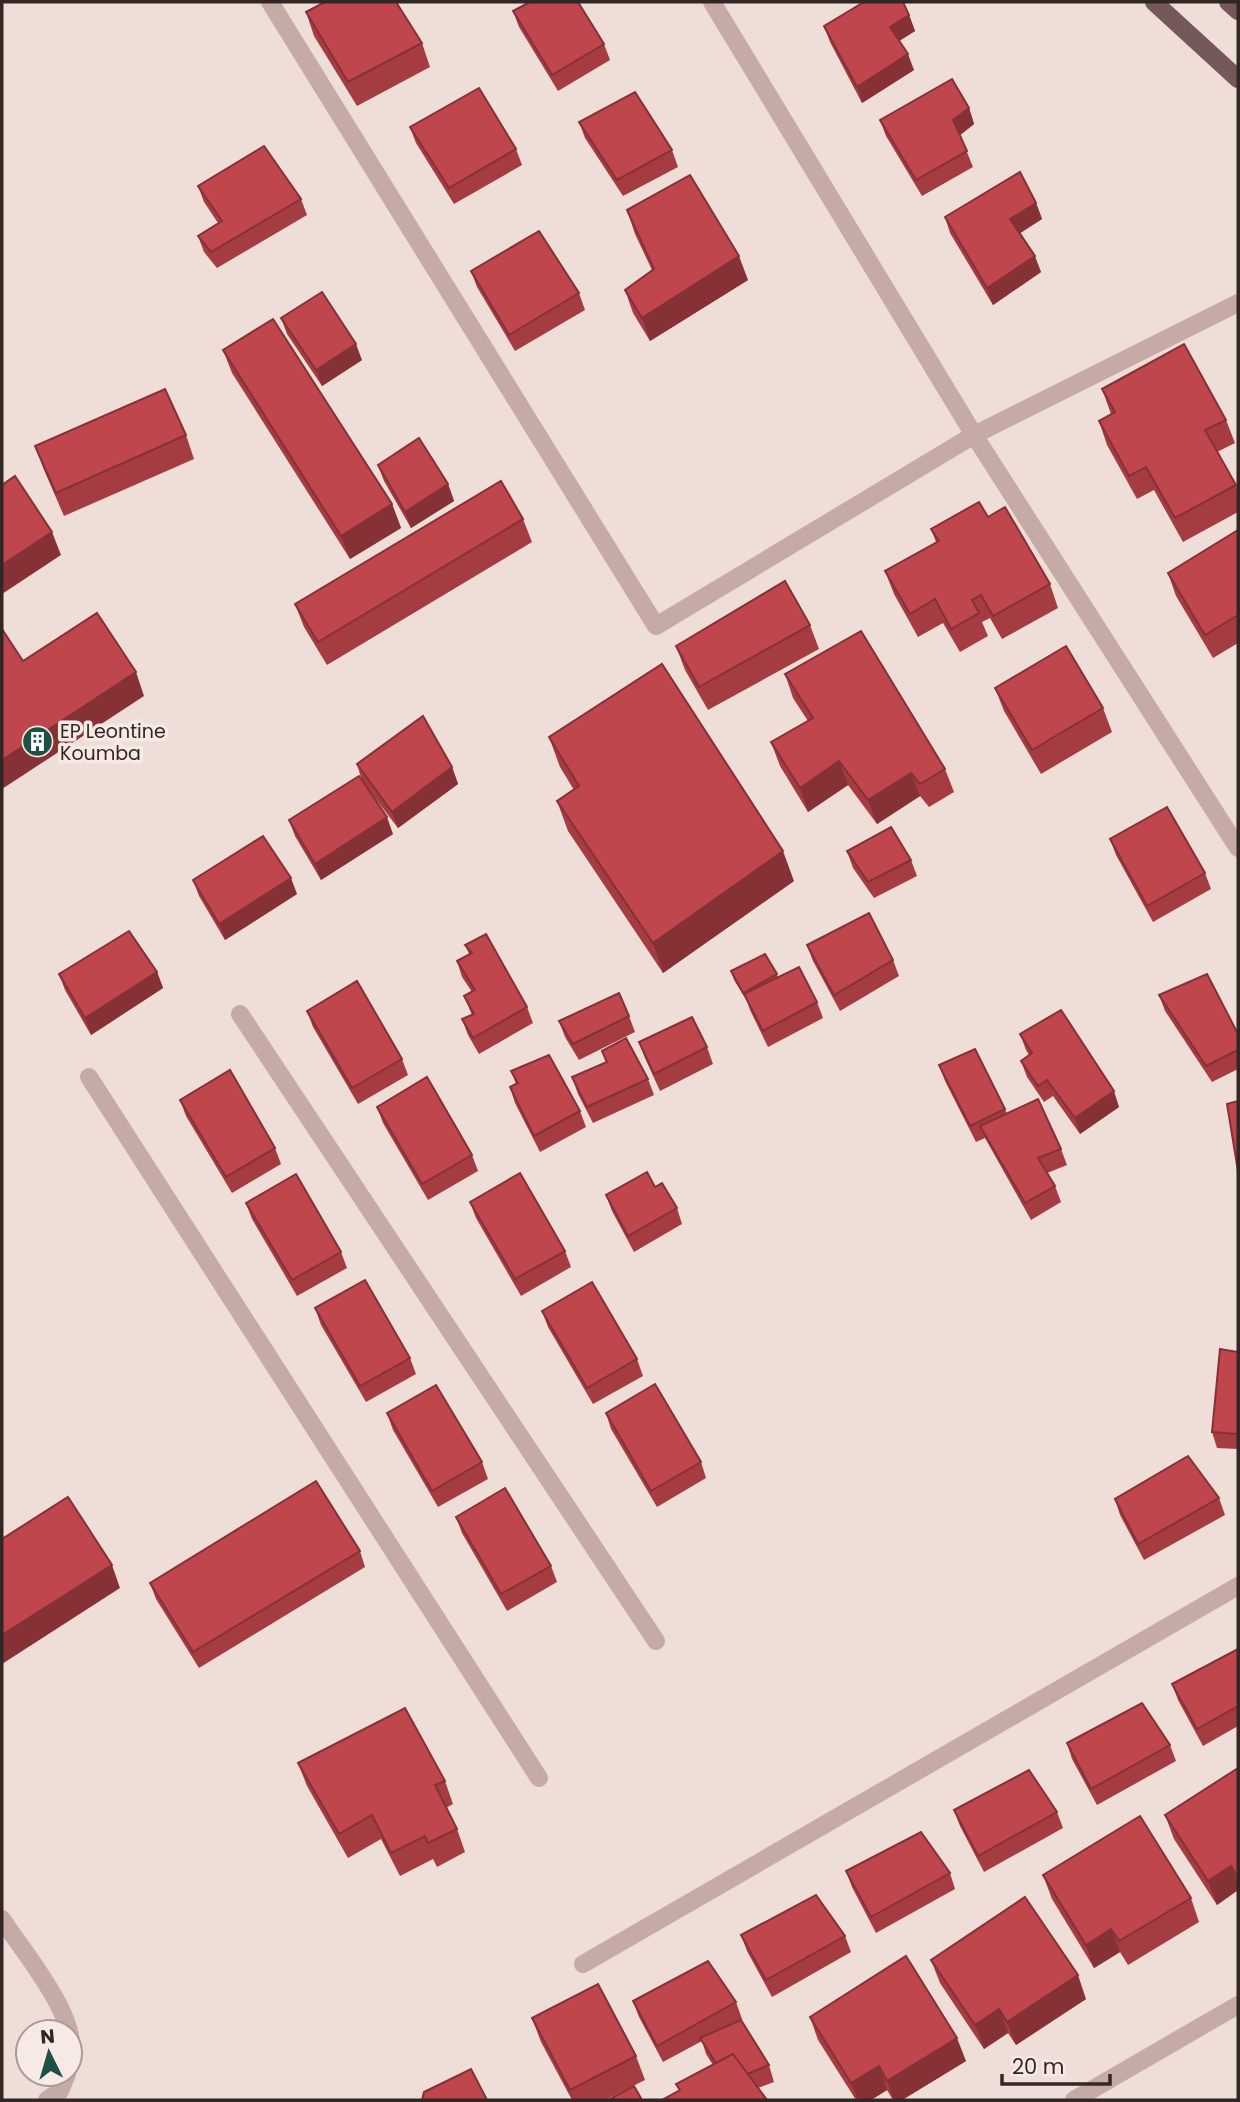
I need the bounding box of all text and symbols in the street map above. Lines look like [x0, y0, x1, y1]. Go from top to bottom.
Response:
place label: EP Leontine Koumba [60, 718, 166, 767]
building icon: EP Leontine Koumba [20, 725, 54, 759]
north arrow [14, 2018, 84, 2088]
text: N [39, 2022, 56, 2051]
scale bar [1002, 2042, 1110, 2086]
text: 20 m [1012, 2052, 1065, 2081]

